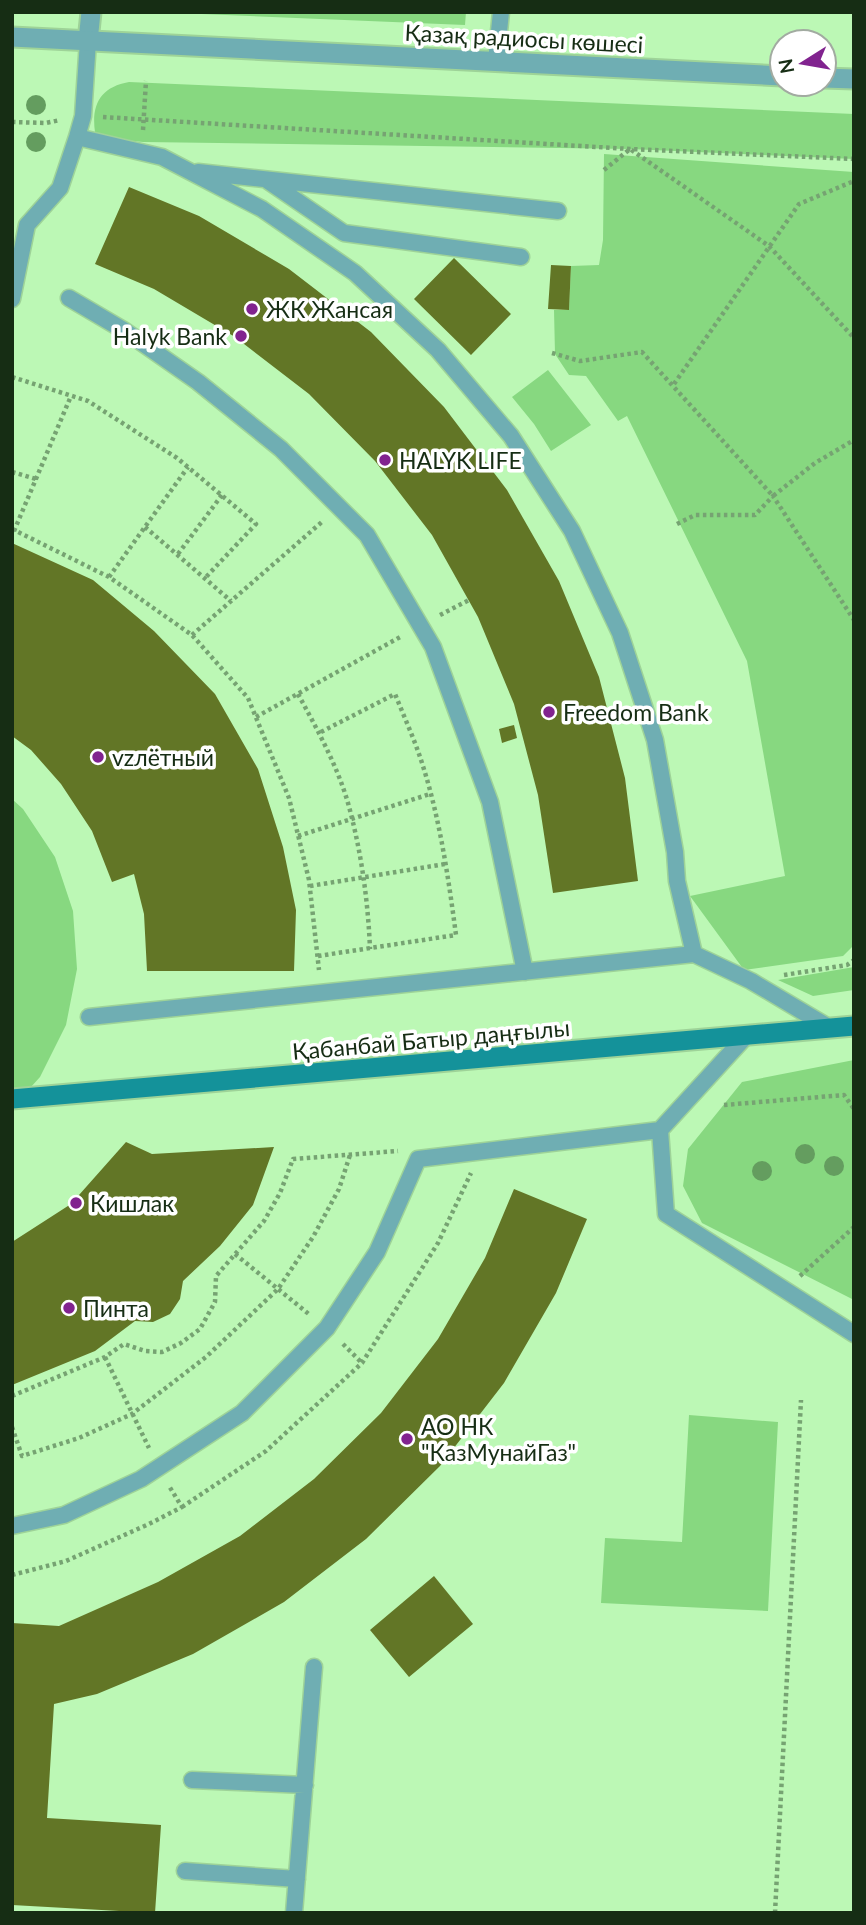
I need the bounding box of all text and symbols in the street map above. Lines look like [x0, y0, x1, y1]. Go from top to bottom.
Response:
street label: Қазақ радиосы көшесі [404, 18, 644, 58]
north arrow [768, 28, 838, 98]
text: N [773, 57, 799, 76]
place label: ЖК Жансая [266, 295, 393, 323]
marker: ЖК Жансая [244, 301, 260, 317]
place label: Halyk Bank [113, 322, 227, 350]
marker: Halyk Bank [233, 328, 249, 344]
place label: HALYK LIFE [399, 446, 522, 474]
marker: HALYK LIFE [377, 452, 393, 468]
place label: Freedom Bank [563, 698, 709, 726]
marker: Freedom Bank [541, 704, 557, 720]
place label: vzлётный [112, 743, 214, 771]
marker: vzлётный [90, 749, 106, 765]
street label: Қабанбай Батыр даңғылы [291, 1013, 571, 1065]
place label: Кишлак [90, 1189, 174, 1217]
marker: Кишлак [68, 1195, 84, 1211]
place label: Пинта [83, 1294, 149, 1322]
marker: Пинта [61, 1300, 77, 1316]
place label: АО НК "КазМунайГаз" [421, 1412, 576, 1466]
marker: АО НК "КазМунайГаз" [399, 1431, 415, 1447]

